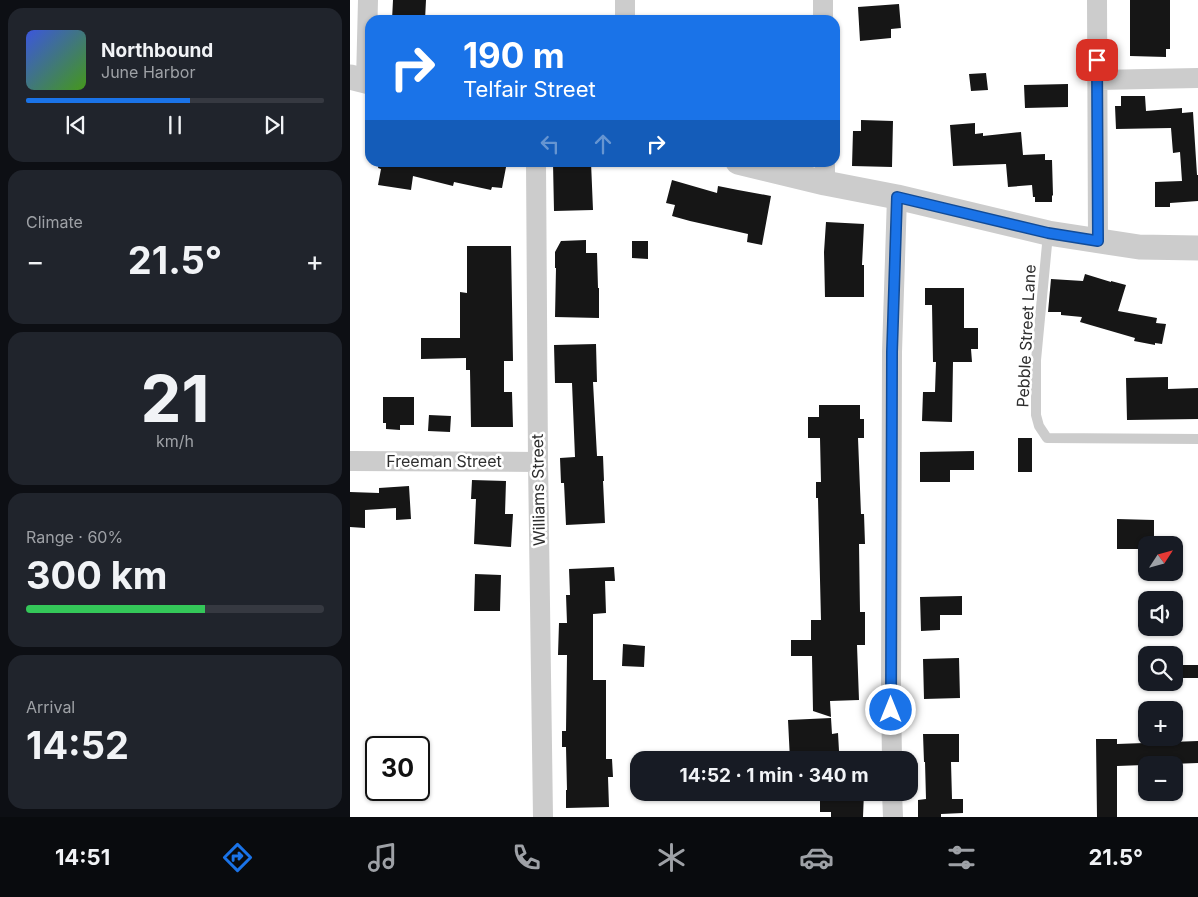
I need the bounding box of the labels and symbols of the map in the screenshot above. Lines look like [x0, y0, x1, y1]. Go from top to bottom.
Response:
pin [1076, 39, 1118, 81]
street label: Pebble Street Lane [1012, 264, 1040, 408]
street label: Williams Street [527, 434, 549, 546]
street label: Freeman Street [386, 451, 502, 471]
north arrow [1138, 536, 1182, 581]
position arrow [864, 683, 916, 735]
speed limit sign: 30 [365, 736, 430, 801]

